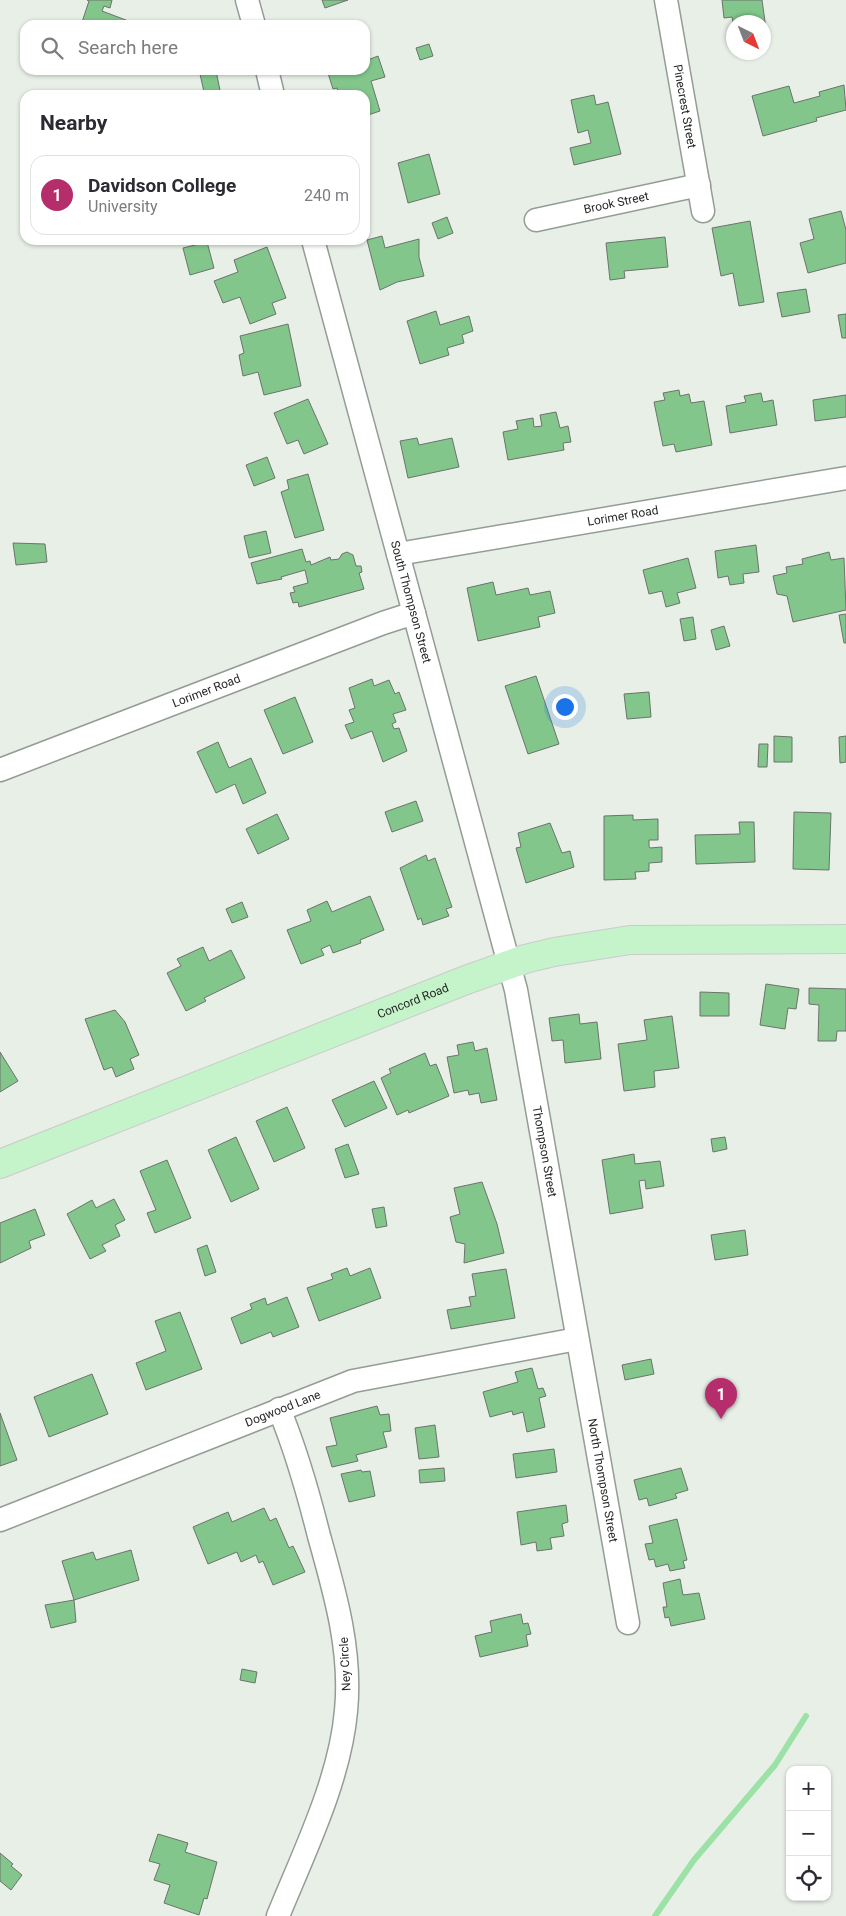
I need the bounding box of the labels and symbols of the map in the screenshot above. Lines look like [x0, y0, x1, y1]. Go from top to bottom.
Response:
north arrow [726, 15, 771, 60]
street label: Pinecrest Street [670, 63, 699, 150]
street label: Brook Street [582, 189, 650, 217]
street label: Lorimer Road [586, 503, 659, 529]
street label: South Thompson Street [388, 539, 434, 665]
street label: Lorimer Road [170, 671, 242, 710]
your location [552, 694, 578, 720]
street label: Concord Road [375, 981, 451, 1021]
street label: Thompson Street [530, 1105, 560, 1198]
pin: 1 [705, 1378, 737, 1419]
street label: Dogwood Lane [243, 1387, 323, 1430]
street label: North Thompson Street [585, 1417, 621, 1543]
street label: Ney Circle [337, 1637, 353, 1691]

